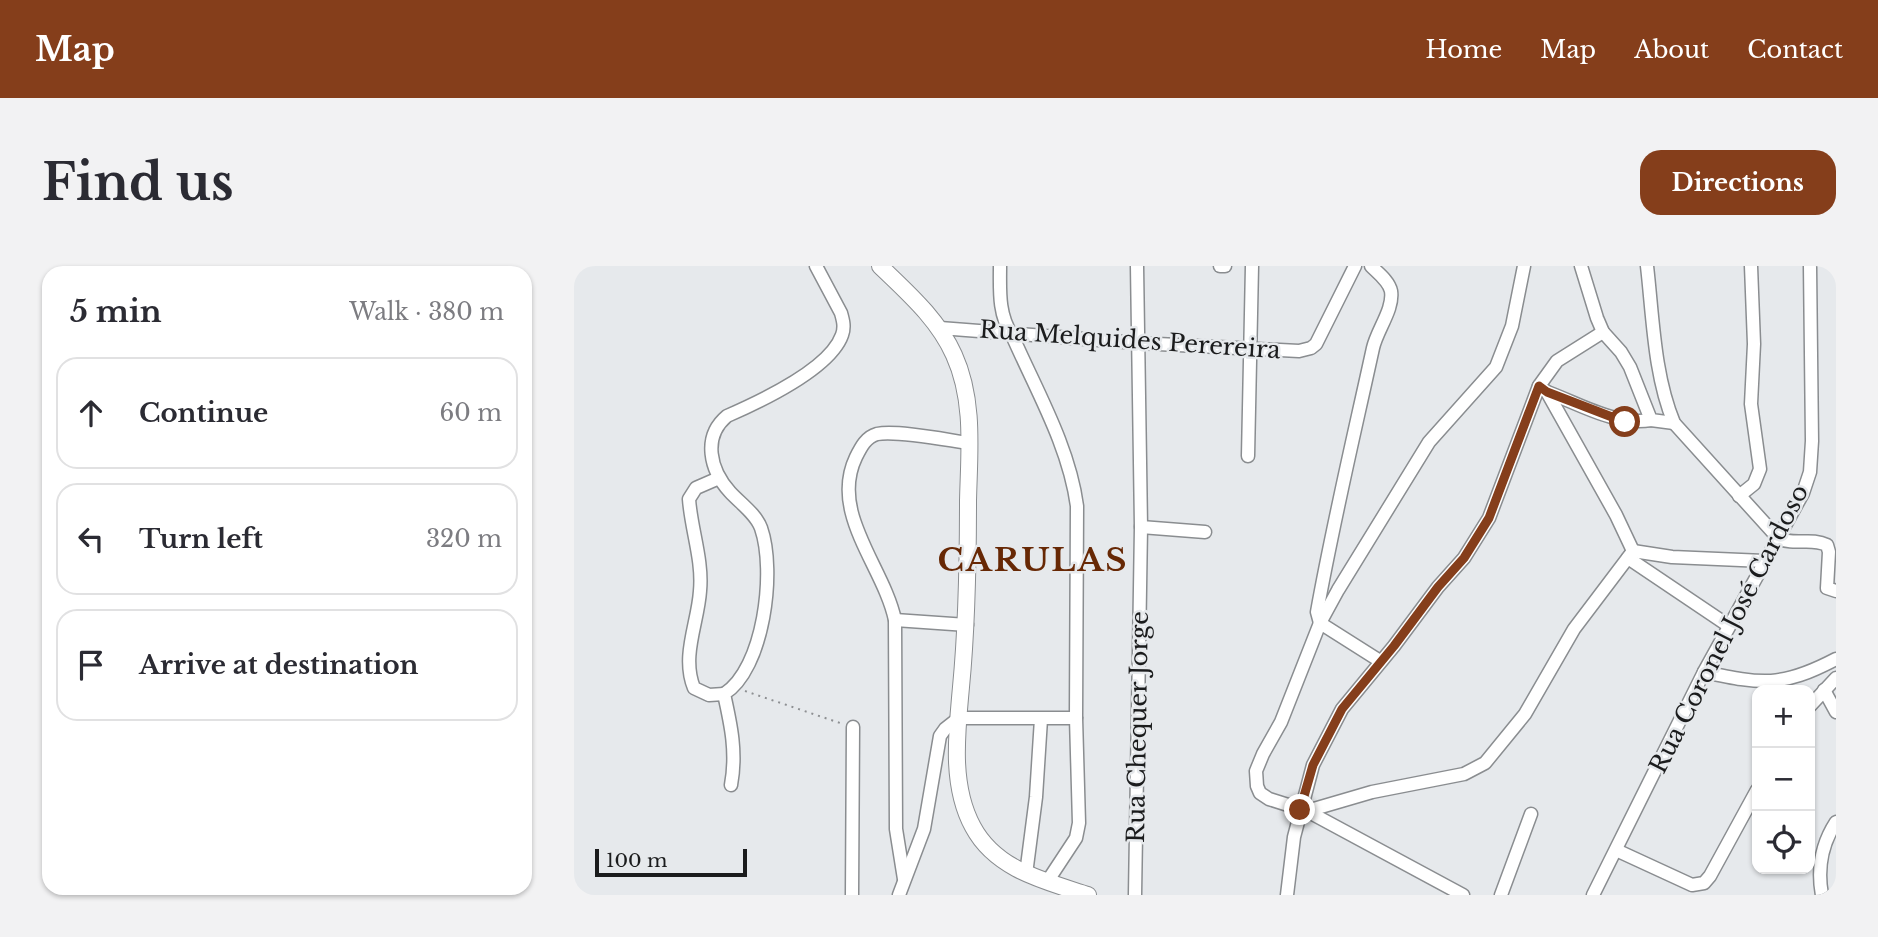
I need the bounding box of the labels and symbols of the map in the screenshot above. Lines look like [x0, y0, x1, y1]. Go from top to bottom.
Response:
street label: Rua Melquides Perereira [978, 315, 1282, 365]
route start [1609, 406, 1640, 437]
street label: Rua Coronel José Cardoso [1643, 480, 1814, 778]
district label: CARULAS [937, 540, 1129, 580]
street label: Rua Chequer Jorge [1121, 611, 1154, 843]
route end [1284, 794, 1315, 825]
scale bar [595, 846, 747, 878]

